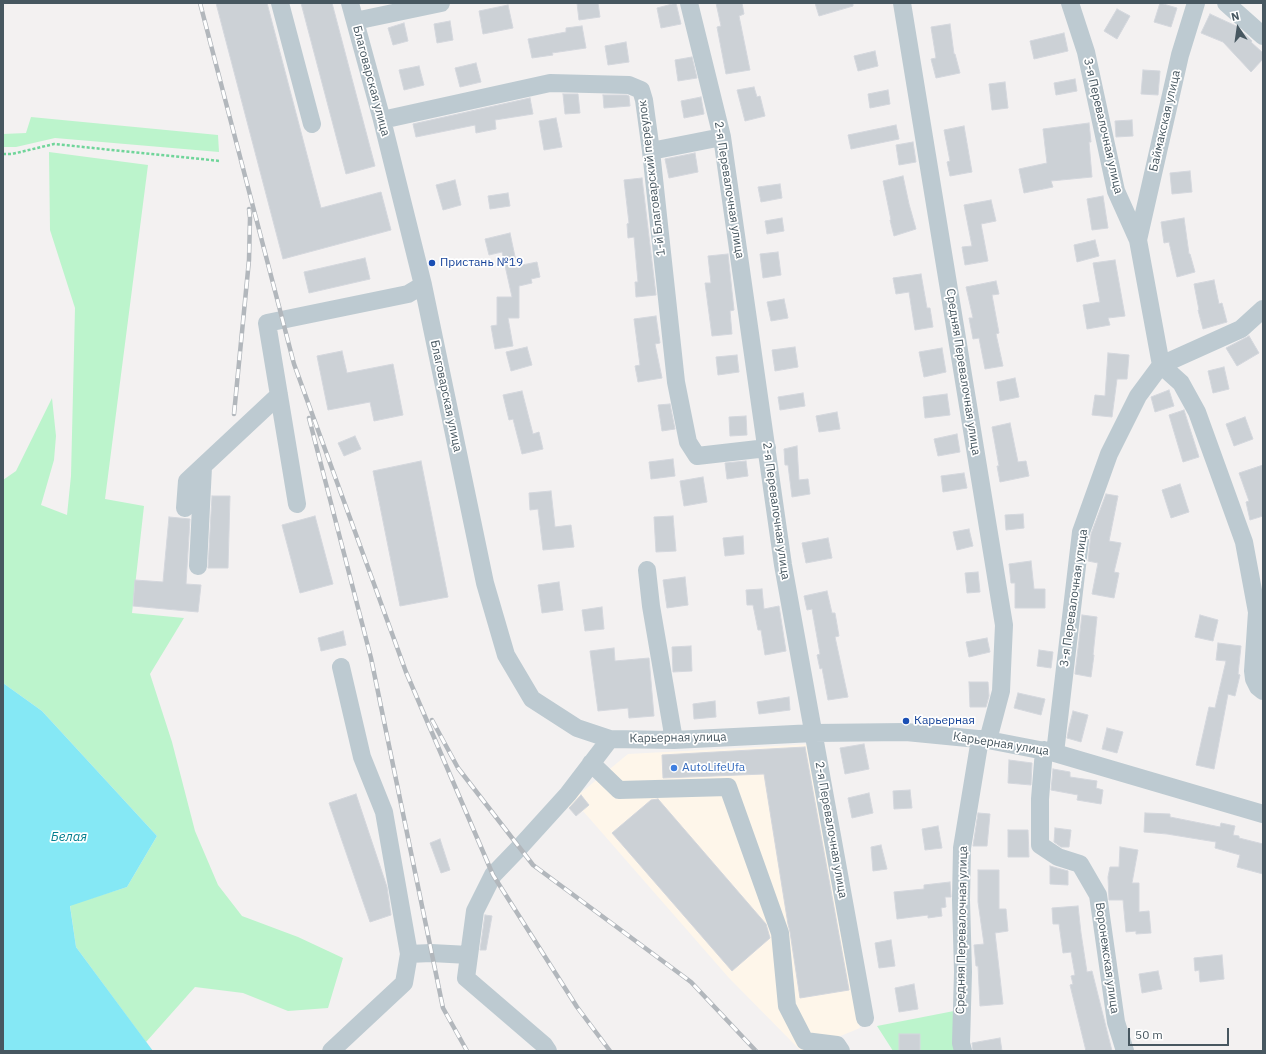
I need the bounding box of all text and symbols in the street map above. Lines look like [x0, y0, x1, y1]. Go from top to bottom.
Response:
north arrow [1218, 8, 1258, 48]
text: N [1230, 9, 1241, 24]
street label: Благоварская улица [349, 24, 393, 138]
street label: 3-я Перевалочная улица [1080, 57, 1126, 195]
street label: Баймакская улица [1146, 69, 1184, 173]
street label: 1-й Благоварский переулок [635, 99, 669, 257]
street label: 2-я Перевалочная улица [711, 120, 747, 260]
place label: Пристань №19 [440, 256, 523, 270]
marker: Пристань №19 [427, 258, 437, 268]
street label: Средняя Перевалочная улица [943, 288, 983, 456]
street label: Благоварская улица [427, 339, 465, 453]
street label: 2-я Перевалочная улица [759, 441, 793, 581]
street label: 3-я Перевалочная улица [1057, 528, 1091, 668]
place label: Карьерная [914, 714, 975, 728]
marker: Карьерная [901, 716, 911, 726]
street label: Карьерная улица [952, 729, 1050, 759]
street label: Карьерная улица [629, 730, 727, 746]
street label: 2-я Перевалочная улица [812, 760, 850, 900]
place label: AutoLifeUfa [682, 761, 745, 775]
marker: AutoLifeUfa [669, 763, 679, 773]
water label: Белая [51, 829, 87, 845]
street label: Средняя Перевалочная улица [953, 846, 971, 1014]
street label: Воронежская улица [1092, 901, 1122, 1015]
scale bar [1130, 1020, 1231, 1046]
text: 50 m [1135, 1027, 1163, 1042]

